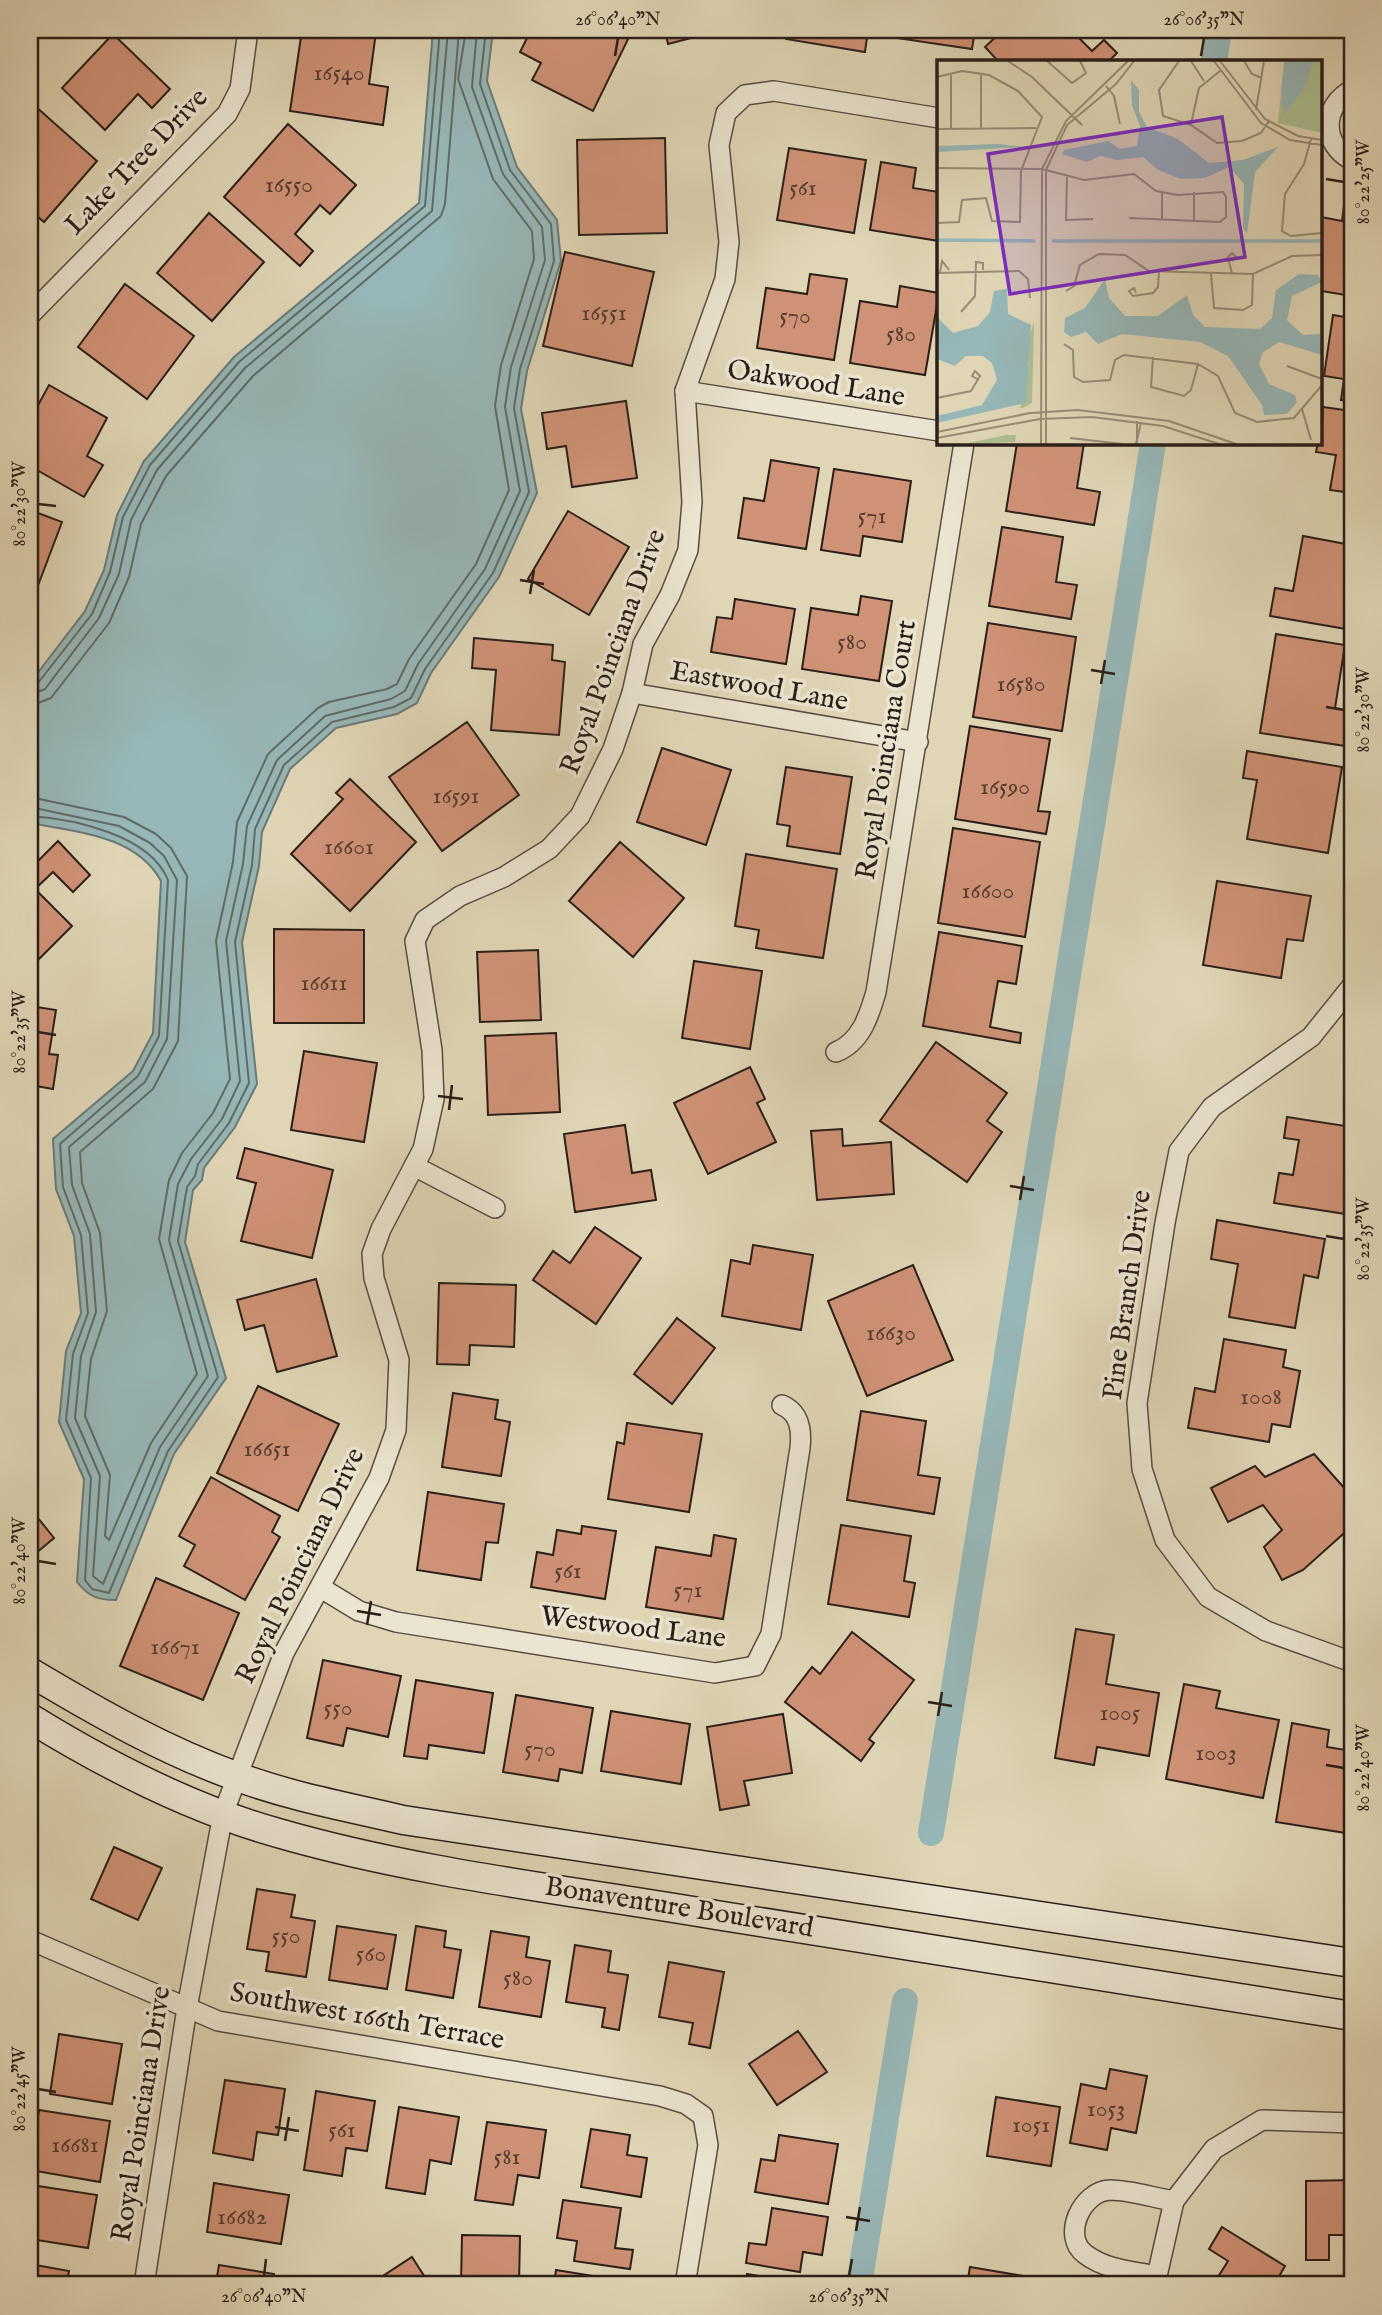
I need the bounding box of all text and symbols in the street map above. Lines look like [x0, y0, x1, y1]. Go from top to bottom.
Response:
text: 26°06'40"N [575, 9, 661, 32]
text: 26°06'35"N [1164, 9, 1245, 32]
house number: 16540 [313, 58, 365, 89]
inset map [937, 60, 1322, 444]
street label: Lake Tree Drive [58, 81, 216, 243]
text: 80°22'25"W [1353, 139, 1376, 224]
house number: 16550 [265, 170, 313, 201]
house number: 561 [789, 173, 817, 204]
house number: 16551 [581, 298, 627, 329]
house number: 570 [779, 301, 811, 332]
house number: 580 [886, 319, 916, 350]
street label: Oakwood Lane [725, 353, 907, 415]
text: 80°22'30"W [9, 461, 32, 547]
house number: 571 [858, 501, 886, 532]
street label: Royal Poinciana Drive [553, 524, 675, 779]
street label: Royal Poinciana Court [849, 617, 925, 882]
house number: 580 [837, 627, 867, 658]
street label: Eastwood Lane [667, 654, 851, 720]
text: 80°22'30"W [1353, 667, 1376, 753]
house number: 16580 [997, 669, 1045, 700]
house number: 16590 [980, 772, 1030, 803]
house number: 16591 [432, 781, 480, 812]
house number: 16601 [324, 832, 374, 863]
house number: 16600 [962, 876, 1014, 907]
house number: 16611 [301, 968, 347, 999]
text: 80°22'35"W [9, 990, 32, 1073]
street label: Pine Branch Drive [1096, 1188, 1160, 1402]
text: 80°22'35"W [1353, 1197, 1376, 1280]
house number: 16630 [866, 1318, 916, 1349]
house number: 1008 [1240, 1382, 1282, 1413]
house number: 16651 [244, 1434, 290, 1465]
street label: Royal Poinciana Drive [229, 1442, 373, 1690]
text: 80°22'40"W [9, 1517, 32, 1605]
house number: 561 [554, 1556, 582, 1587]
house number: 571 [674, 1575, 702, 1606]
street label: Westwood Lane [538, 1599, 728, 1657]
house number: 16671 [150, 1632, 200, 1663]
house number: 550 [323, 1693, 353, 1724]
house number: 1005 [1099, 1698, 1141, 1729]
text: 80°22'40"W [1353, 1724, 1376, 1812]
house number: 570 [524, 1734, 556, 1765]
house number: 1003 [1195, 1738, 1237, 1769]
street label: Bonaventure Boulevard [542, 1869, 816, 1947]
house number: 550 [271, 1921, 301, 1952]
house number: 560 [356, 1939, 386, 1970]
house number: 580 [503, 1963, 533, 1994]
street label: Southwest 166th Terrace [227, 1976, 507, 2058]
street label: Royal Poinciana Drive [104, 1983, 180, 2244]
text: 80°22'45"W [9, 2046, 32, 2131]
house number: 1053 [1087, 2094, 1125, 2125]
house number: 1051 [1012, 2110, 1050, 2141]
house number: 561 [328, 2115, 356, 2146]
house number: 16681 [51, 2130, 99, 2161]
house number: 581 [493, 2142, 521, 2173]
house number: 16682 [217, 2202, 267, 2233]
text: 26°06'40"N [221, 2286, 307, 2309]
text: 26°06'35"N [809, 2286, 890, 2309]

